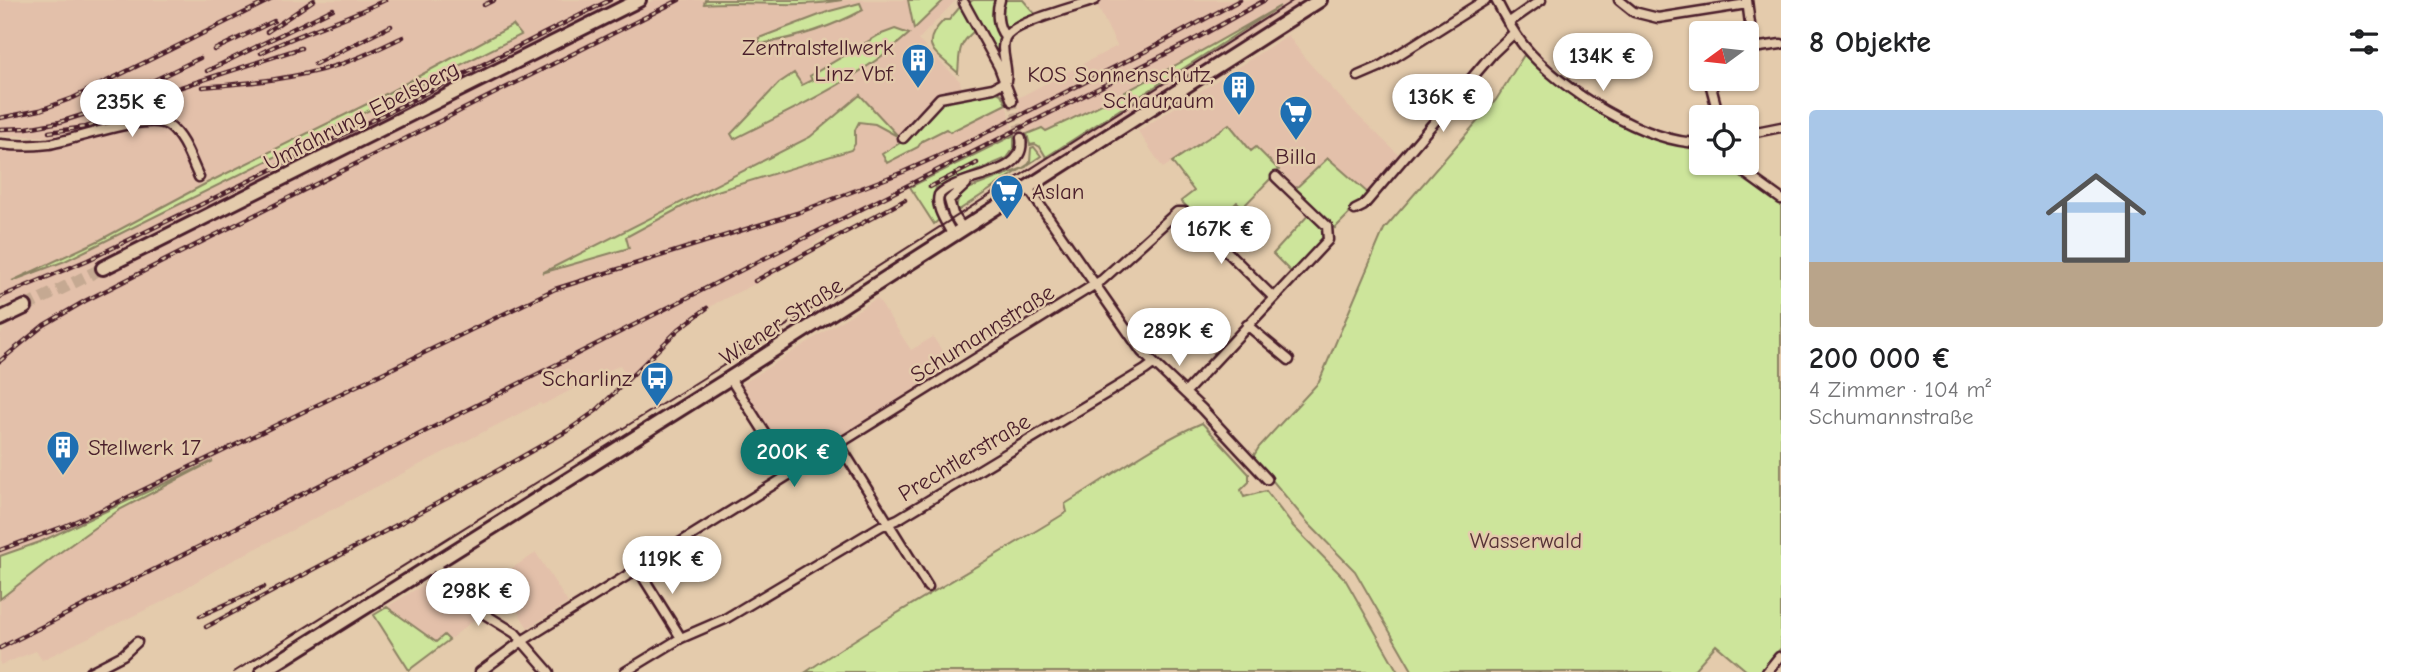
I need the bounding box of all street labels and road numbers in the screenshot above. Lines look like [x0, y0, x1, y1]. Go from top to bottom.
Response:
street label: Umfahrung Ebelsberg [259, 55, 463, 176]
street label: Wiener Straße [715, 272, 848, 371]
street label: Schumannstraße [905, 278, 1059, 388]
street label: Prechtlerstraße [893, 407, 1035, 507]

